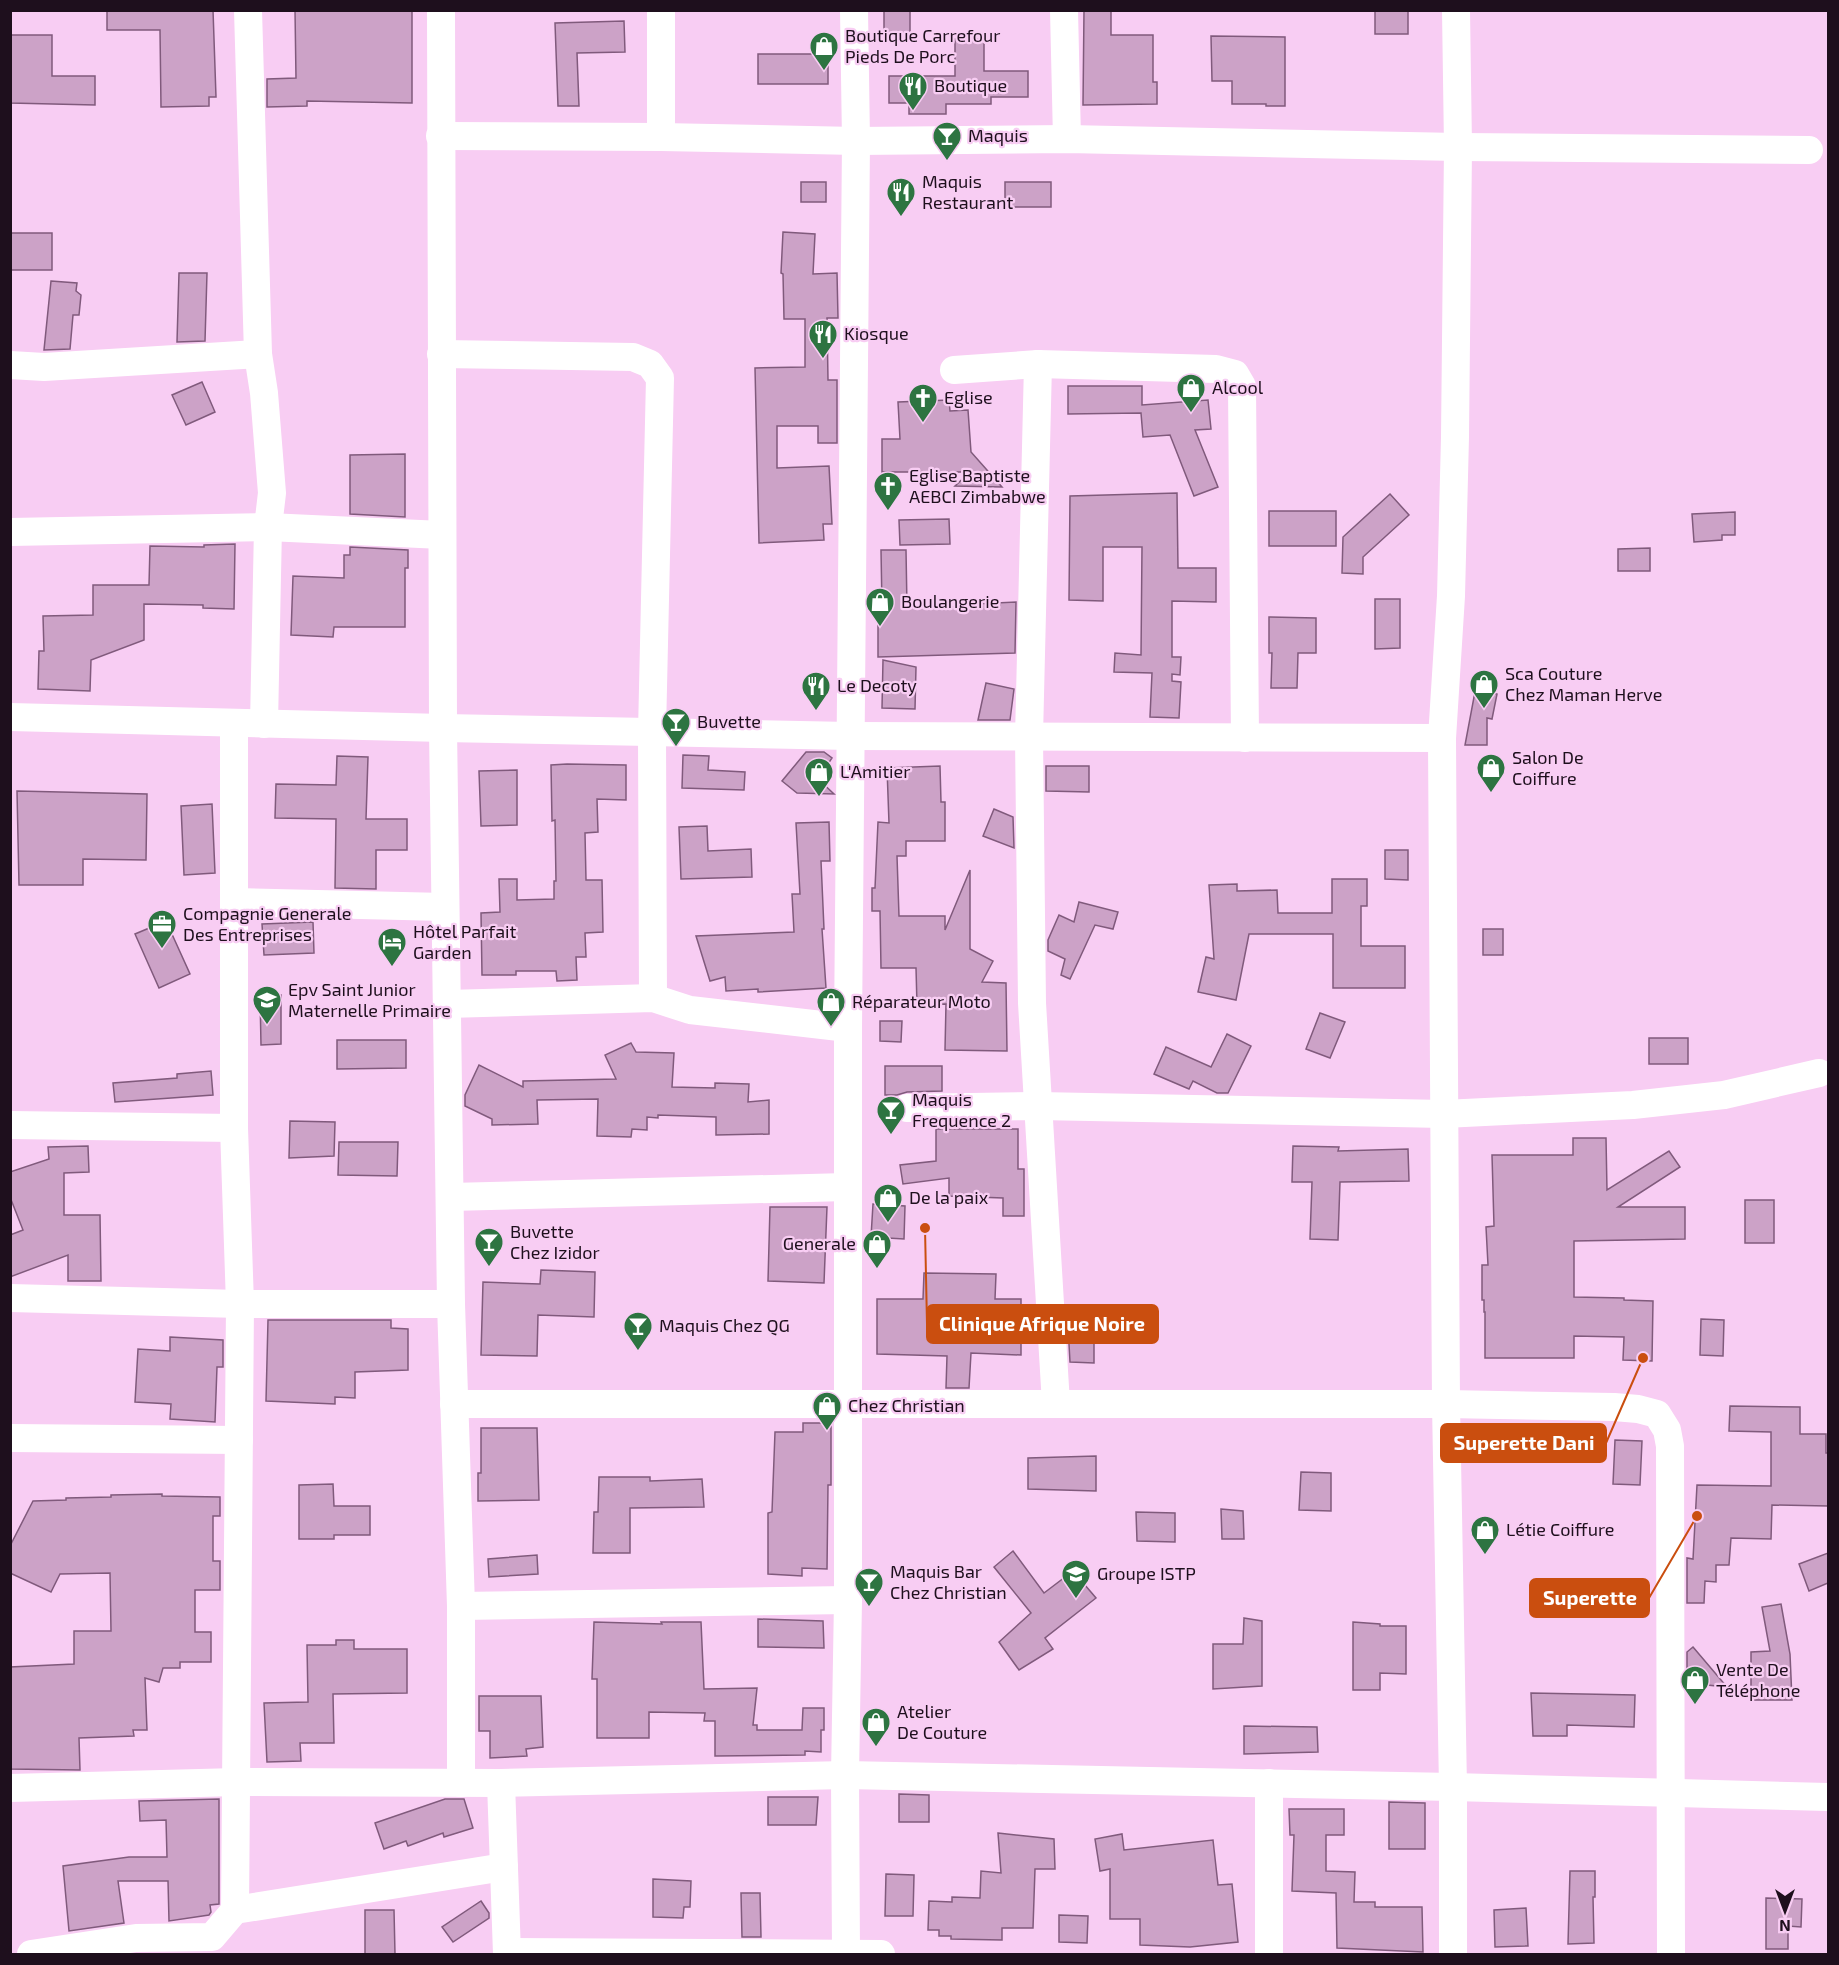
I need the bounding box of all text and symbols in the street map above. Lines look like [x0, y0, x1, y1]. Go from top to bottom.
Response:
place label: Boutique Carrefour Pieds De Porc [845, 24, 1001, 67]
shop icon: Boutique Carrefour Pieds De Porc [808, 30, 840, 72]
restaurant icon: Boutique [897, 70, 929, 112]
place label: Boutique [934, 74, 1007, 96]
bar icon: Maquis [931, 120, 963, 162]
place label: Maquis [968, 124, 1028, 146]
place label: Maquis Restaurant [922, 170, 1013, 213]
restaurant icon: Maquis Restaurant [885, 176, 917, 218]
restaurant icon: Kiosque [807, 318, 839, 360]
place label: Kiosque [844, 322, 909, 344]
shop icon: Alcool [1175, 372, 1207, 414]
place label: Alcool [1212, 376, 1264, 398]
church icon: Eglise [907, 382, 939, 424]
place label: Eglise [944, 386, 993, 408]
place label: Eglise Baptiste AEBCI Zimbabwe [909, 464, 1046, 507]
church icon: Eglise Baptiste AEBCI Zimbabwe [872, 470, 904, 512]
shop icon: Boulangerie [864, 586, 896, 628]
place label: Boulangerie [901, 590, 999, 612]
place label: Sca Couture Chez Maman Herve [1505, 662, 1662, 705]
shop icon: Sca Couture Chez Maman Herve [1468, 668, 1500, 710]
restaurant icon: Le Decoty [800, 670, 832, 712]
place label: Le Decoty [837, 674, 917, 696]
bar icon: Buvette [660, 706, 692, 748]
place label: Buvette [697, 710, 761, 732]
place label: Salon De Coiffure [1512, 746, 1584, 789]
shop icon: Salon De Coiffure [1475, 752, 1507, 794]
shop icon: L'Amitier [803, 756, 835, 798]
place label: L'Amitier [840, 760, 910, 782]
place label: Compagnie Generale Des Entreprises [183, 902, 351, 945]
office icon: Compagnie Generale Des Entreprises [146, 908, 178, 950]
place label: Hôtel Parfait Garden [413, 920, 516, 963]
hotel icon: Hôtel Parfait Garden [376, 926, 408, 968]
place label: Epv Saint Junior Maternelle Primaire [288, 978, 451, 1021]
school or university icon: Epv Saint Junior Maternelle Primaire [251, 984, 283, 1026]
shop icon: Réparateur Moto [815, 986, 847, 1028]
place label: Réparateur Moto [852, 990, 991, 1012]
place label: Maquis Frequence 2 [912, 1088, 1011, 1131]
bar icon: Maquis Frequence 2 [875, 1094, 907, 1136]
shop icon: De la paix [872, 1182, 904, 1224]
place label: De la paix [909, 1186, 989, 1208]
place label: Buvette Chez Izidor [510, 1220, 600, 1263]
bar icon: Buvette Chez Izidor [473, 1226, 505, 1268]
shop icon: Generale [861, 1228, 893, 1270]
place label: Generale [783, 1232, 856, 1254]
callout: Clinique Afrique Noire [927, 1305, 1158, 1343]
bar icon: Maquis Chez QG [622, 1310, 654, 1352]
text: Clinique Afrique Noire [939, 1311, 1145, 1335]
place label: Maquis Chez QG [659, 1314, 790, 1336]
shop icon: Chez Christian [811, 1390, 843, 1432]
place label: Chez Christian [848, 1394, 965, 1416]
callout: Superette Dani [1441, 1424, 1606, 1462]
text: Superette Dani [1453, 1430, 1595, 1454]
shop icon: Létie Coiffure [1469, 1514, 1501, 1556]
place label: Létie Coiffure [1506, 1518, 1615, 1540]
school or university icon: Groupe ISTP [1060, 1558, 1092, 1600]
place label: Maquis Bar Chez Christian [890, 1560, 1007, 1603]
place label: Groupe ISTP [1097, 1562, 1196, 1584]
bar icon: Maquis Bar Chez Christian [853, 1566, 885, 1608]
callout: Superette [1530, 1579, 1649, 1617]
text: Superette [1543, 1585, 1637, 1609]
place label: Vente De Téléphone [1716, 1658, 1800, 1701]
shop icon: Vente De Téléphone [1679, 1664, 1711, 1706]
place label: Atelier De Couture [897, 1700, 987, 1743]
shop icon: Atelier De Couture [860, 1706, 892, 1748]
north arrow [1755, 1881, 1815, 1941]
text: N [1779, 1917, 1791, 1936]

